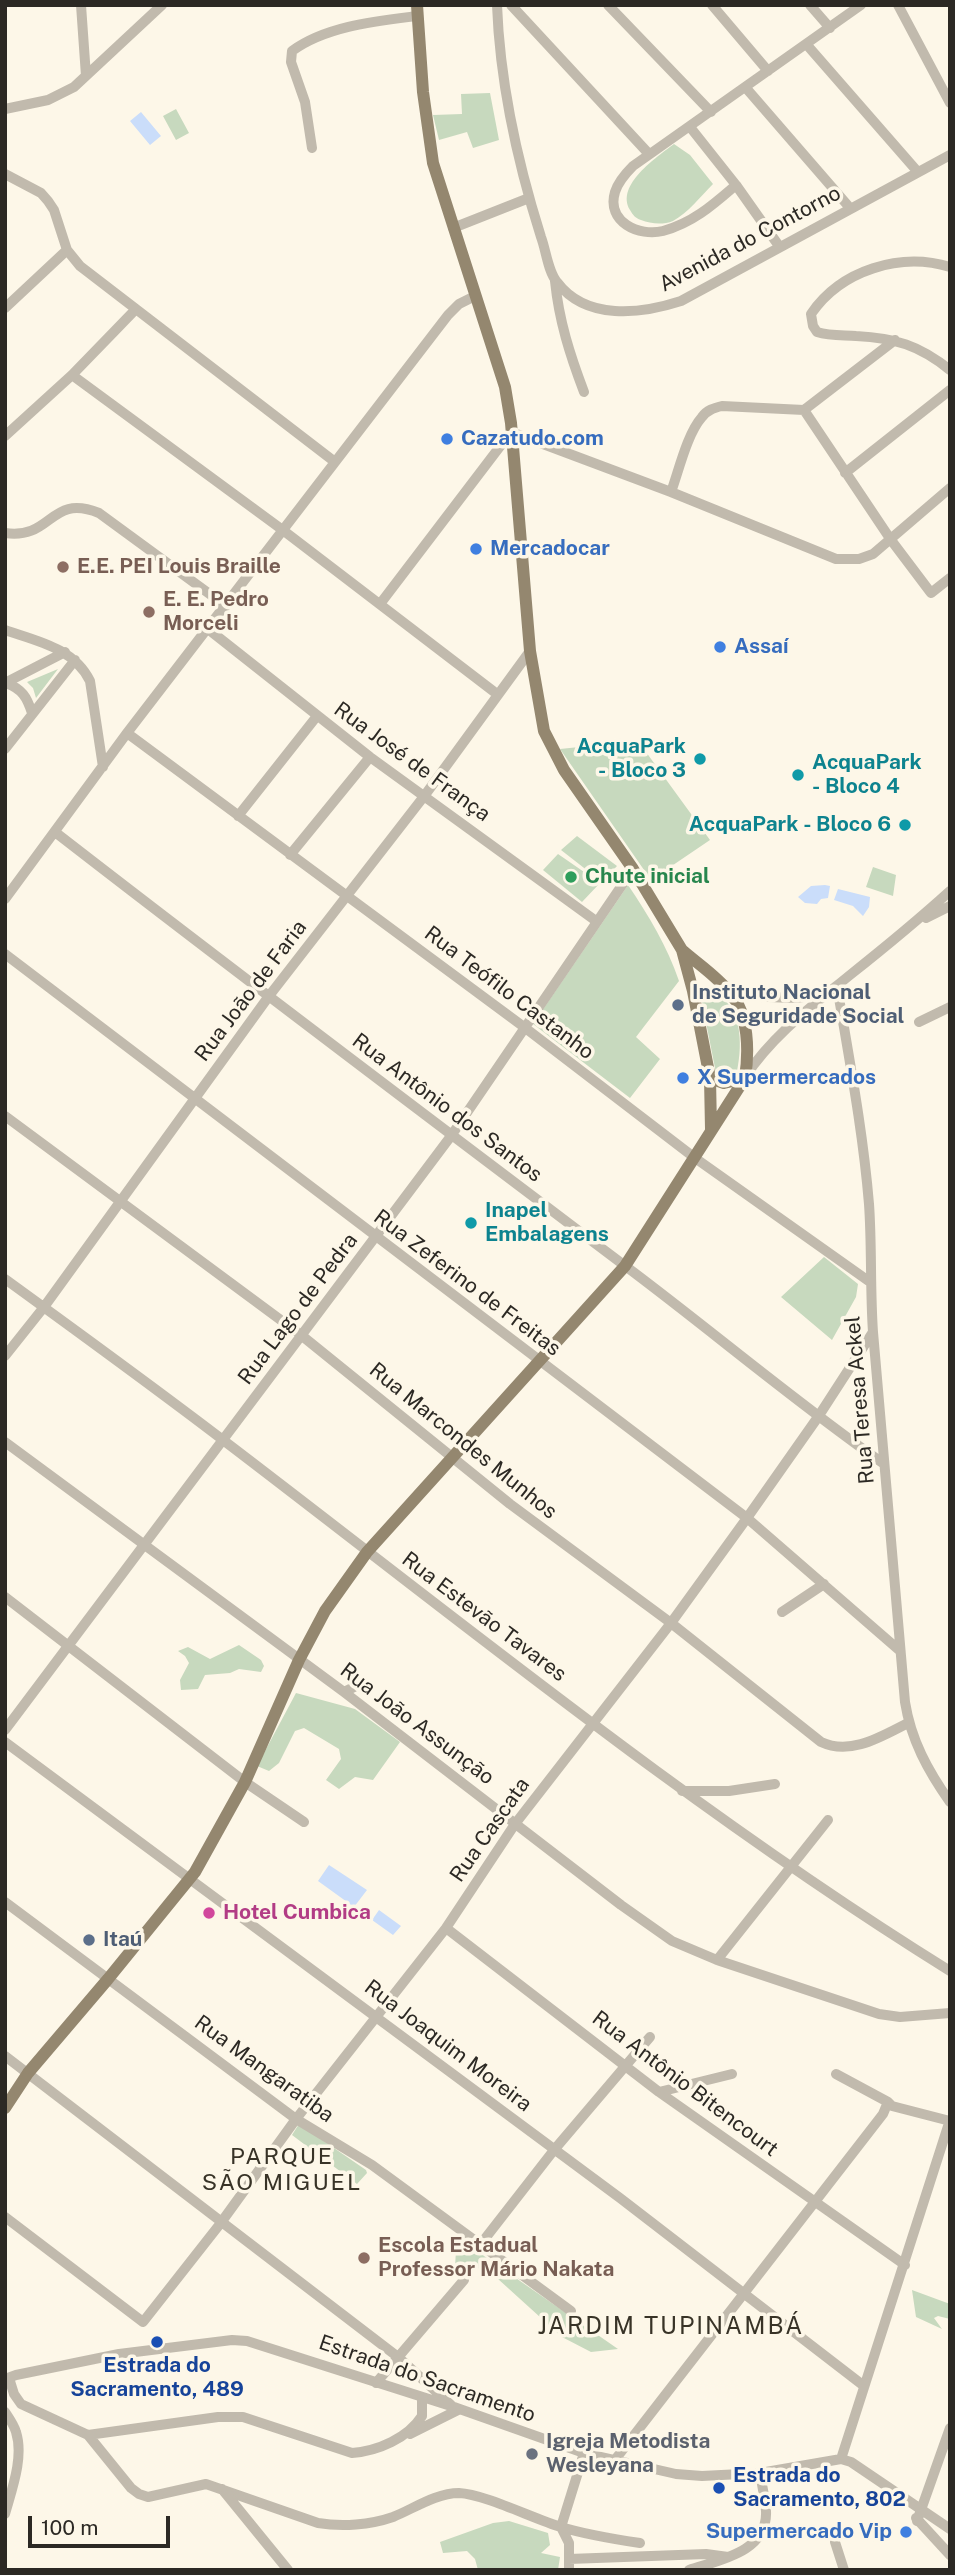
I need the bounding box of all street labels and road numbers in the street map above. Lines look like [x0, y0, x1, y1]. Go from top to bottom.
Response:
street label: Avenida do Contorno [655, 180, 845, 298]
street label: Rua José de França [329, 697, 495, 827]
street label: Rua João de Faria [190, 916, 312, 1066]
street label: Rua Teófilo Castanho [419, 921, 599, 1065]
street label: Rua Antônio dos Santos [347, 1028, 547, 1188]
street label: Rua Zeferino de Freitas [369, 1204, 565, 1362]
street label: Rua Lago de Pedra [233, 1228, 363, 1390]
street label: Rua Teresa Ackel [840, 1315, 880, 1485]
street label: Rua Marcondes Munhos [364, 1358, 562, 1524]
street label: Rua Estevão Tavares [397, 1547, 571, 1687]
street label: Rua João Assunção [335, 1658, 499, 1790]
street label: Rua Cascata [445, 1773, 535, 1887]
street label: Rua Joaquim Moreira [359, 1975, 537, 2117]
street label: Rua Antônio Bitencourt [587, 2006, 783, 2162]
street label: Rua Mangaratiba [189, 2010, 339, 2128]
street label: Estrada do Sacramento [315, 2330, 539, 2428]

